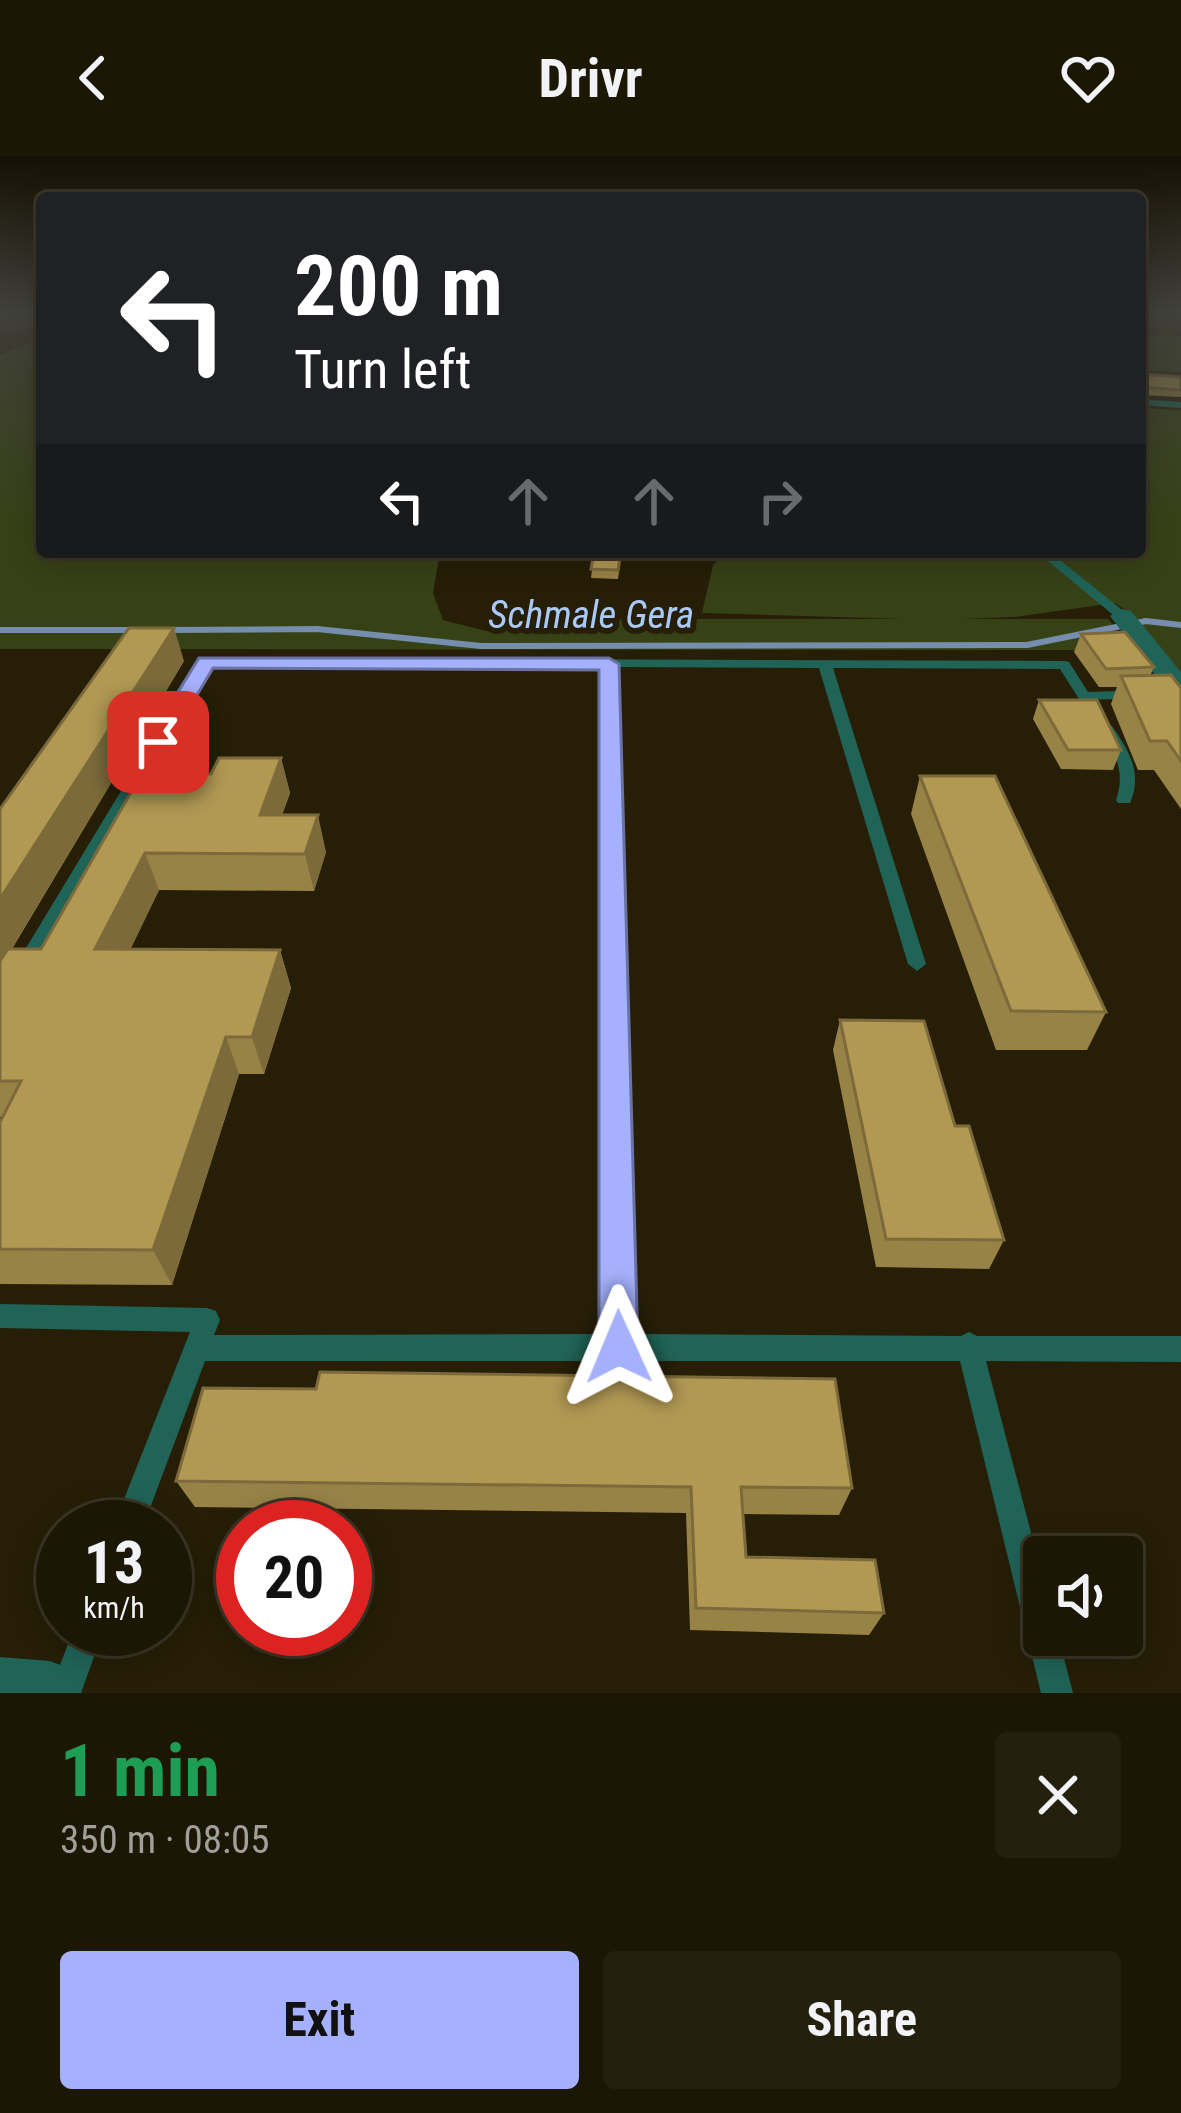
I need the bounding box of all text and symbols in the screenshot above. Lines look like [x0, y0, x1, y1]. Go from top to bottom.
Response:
icon: back [60, 45, 126, 111]
icon: heart [1055, 45, 1121, 111]
text: Drivr [538, 47, 643, 110]
text: 200 m [294, 237, 503, 336]
icon: left [96, 240, 252, 396]
text: Turn left [294, 338, 471, 401]
icon: left [369, 468, 435, 534]
icon: ahead [495, 468, 561, 534]
icon: ahead [621, 468, 687, 534]
icon: right [747, 468, 813, 534]
water label: Schmale Gera [488, 592, 694, 638]
pin [107, 691, 209, 793]
icon: arrive [125, 709, 191, 775]
position arrow [556, 1284, 682, 1410]
speed limit sign: 20 [216, 1500, 372, 1656]
text: 13 [84, 1527, 144, 1598]
map controls [1023, 1536, 1143, 1656]
button: sound [1023, 1536, 1143, 1656]
text: km/h [83, 1590, 145, 1625]
text: 1 min [60, 1729, 220, 1814]
button: close [995, 1732, 1121, 1858]
text: 350 m · 08:05 [60, 1817, 270, 1863]
button: Exit [60, 1951, 579, 2089]
button: Share [603, 1951, 1121, 2089]

